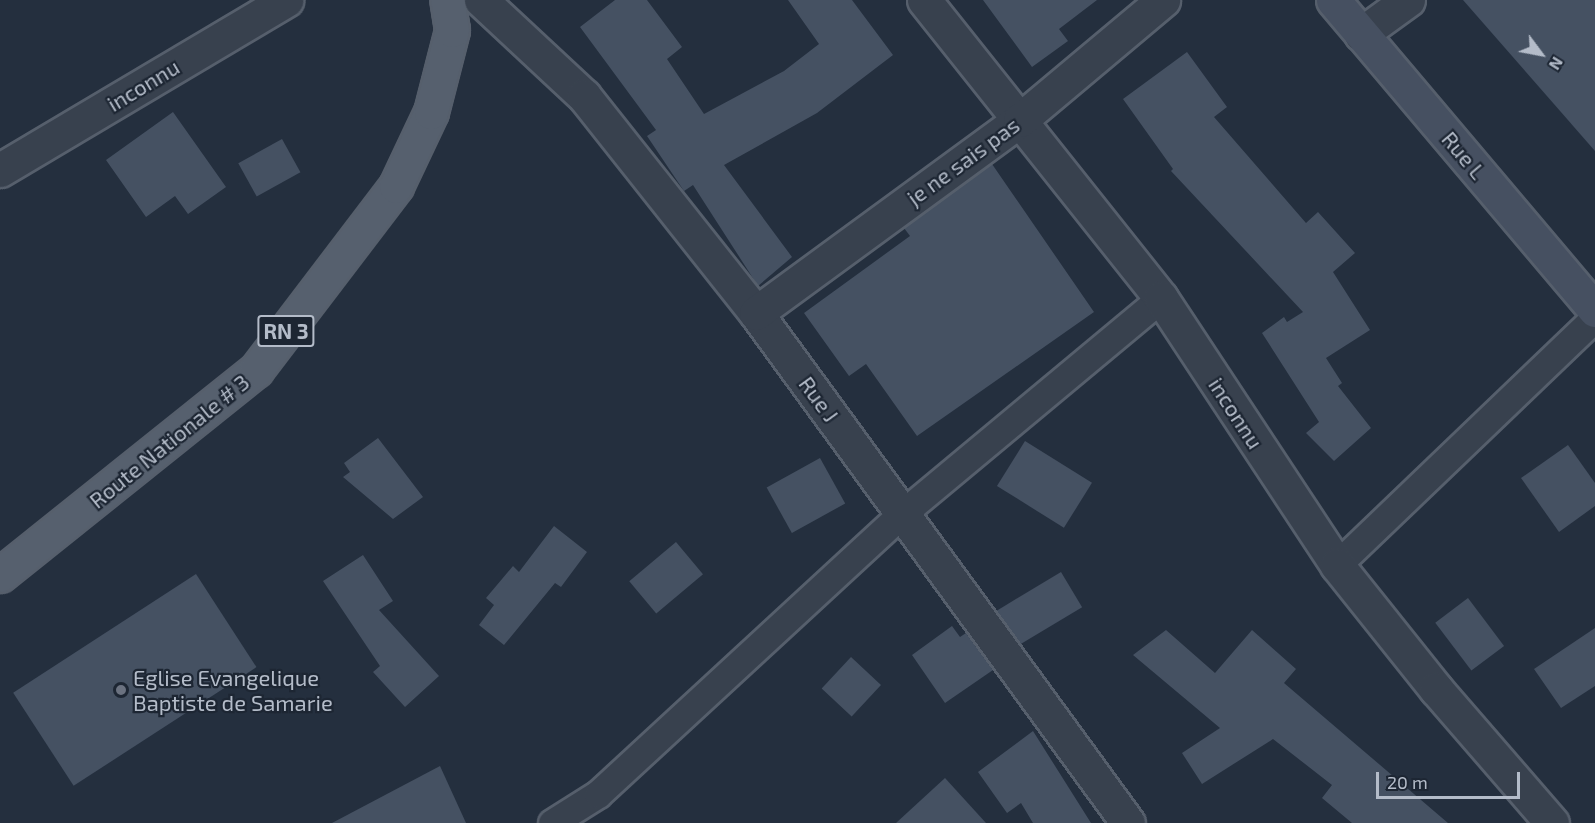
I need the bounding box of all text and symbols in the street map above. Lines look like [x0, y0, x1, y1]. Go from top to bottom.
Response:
north arrow [1511, 24, 1571, 84]
street label: inconnu [102, 53, 184, 117]
text: N [1546, 54, 1568, 74]
street label: je ne sais pas [902, 111, 1024, 211]
street label: Rue L [1436, 126, 1492, 184]
road number: RN 3 [256, 313, 316, 349]
street label: Route Nationale # 3 [84, 368, 254, 514]
street label: Rue J [794, 371, 844, 427]
street label: inconnu [1203, 373, 1269, 453]
place label: Eglise Evangelique Baptiste de Samarie [133, 664, 333, 716]
marker: Eglise Evangelique Baptiste de Samarie [114, 683, 128, 697]
scale bar [1379, 760, 1523, 798]
text: 20 m [1387, 771, 1428, 793]

